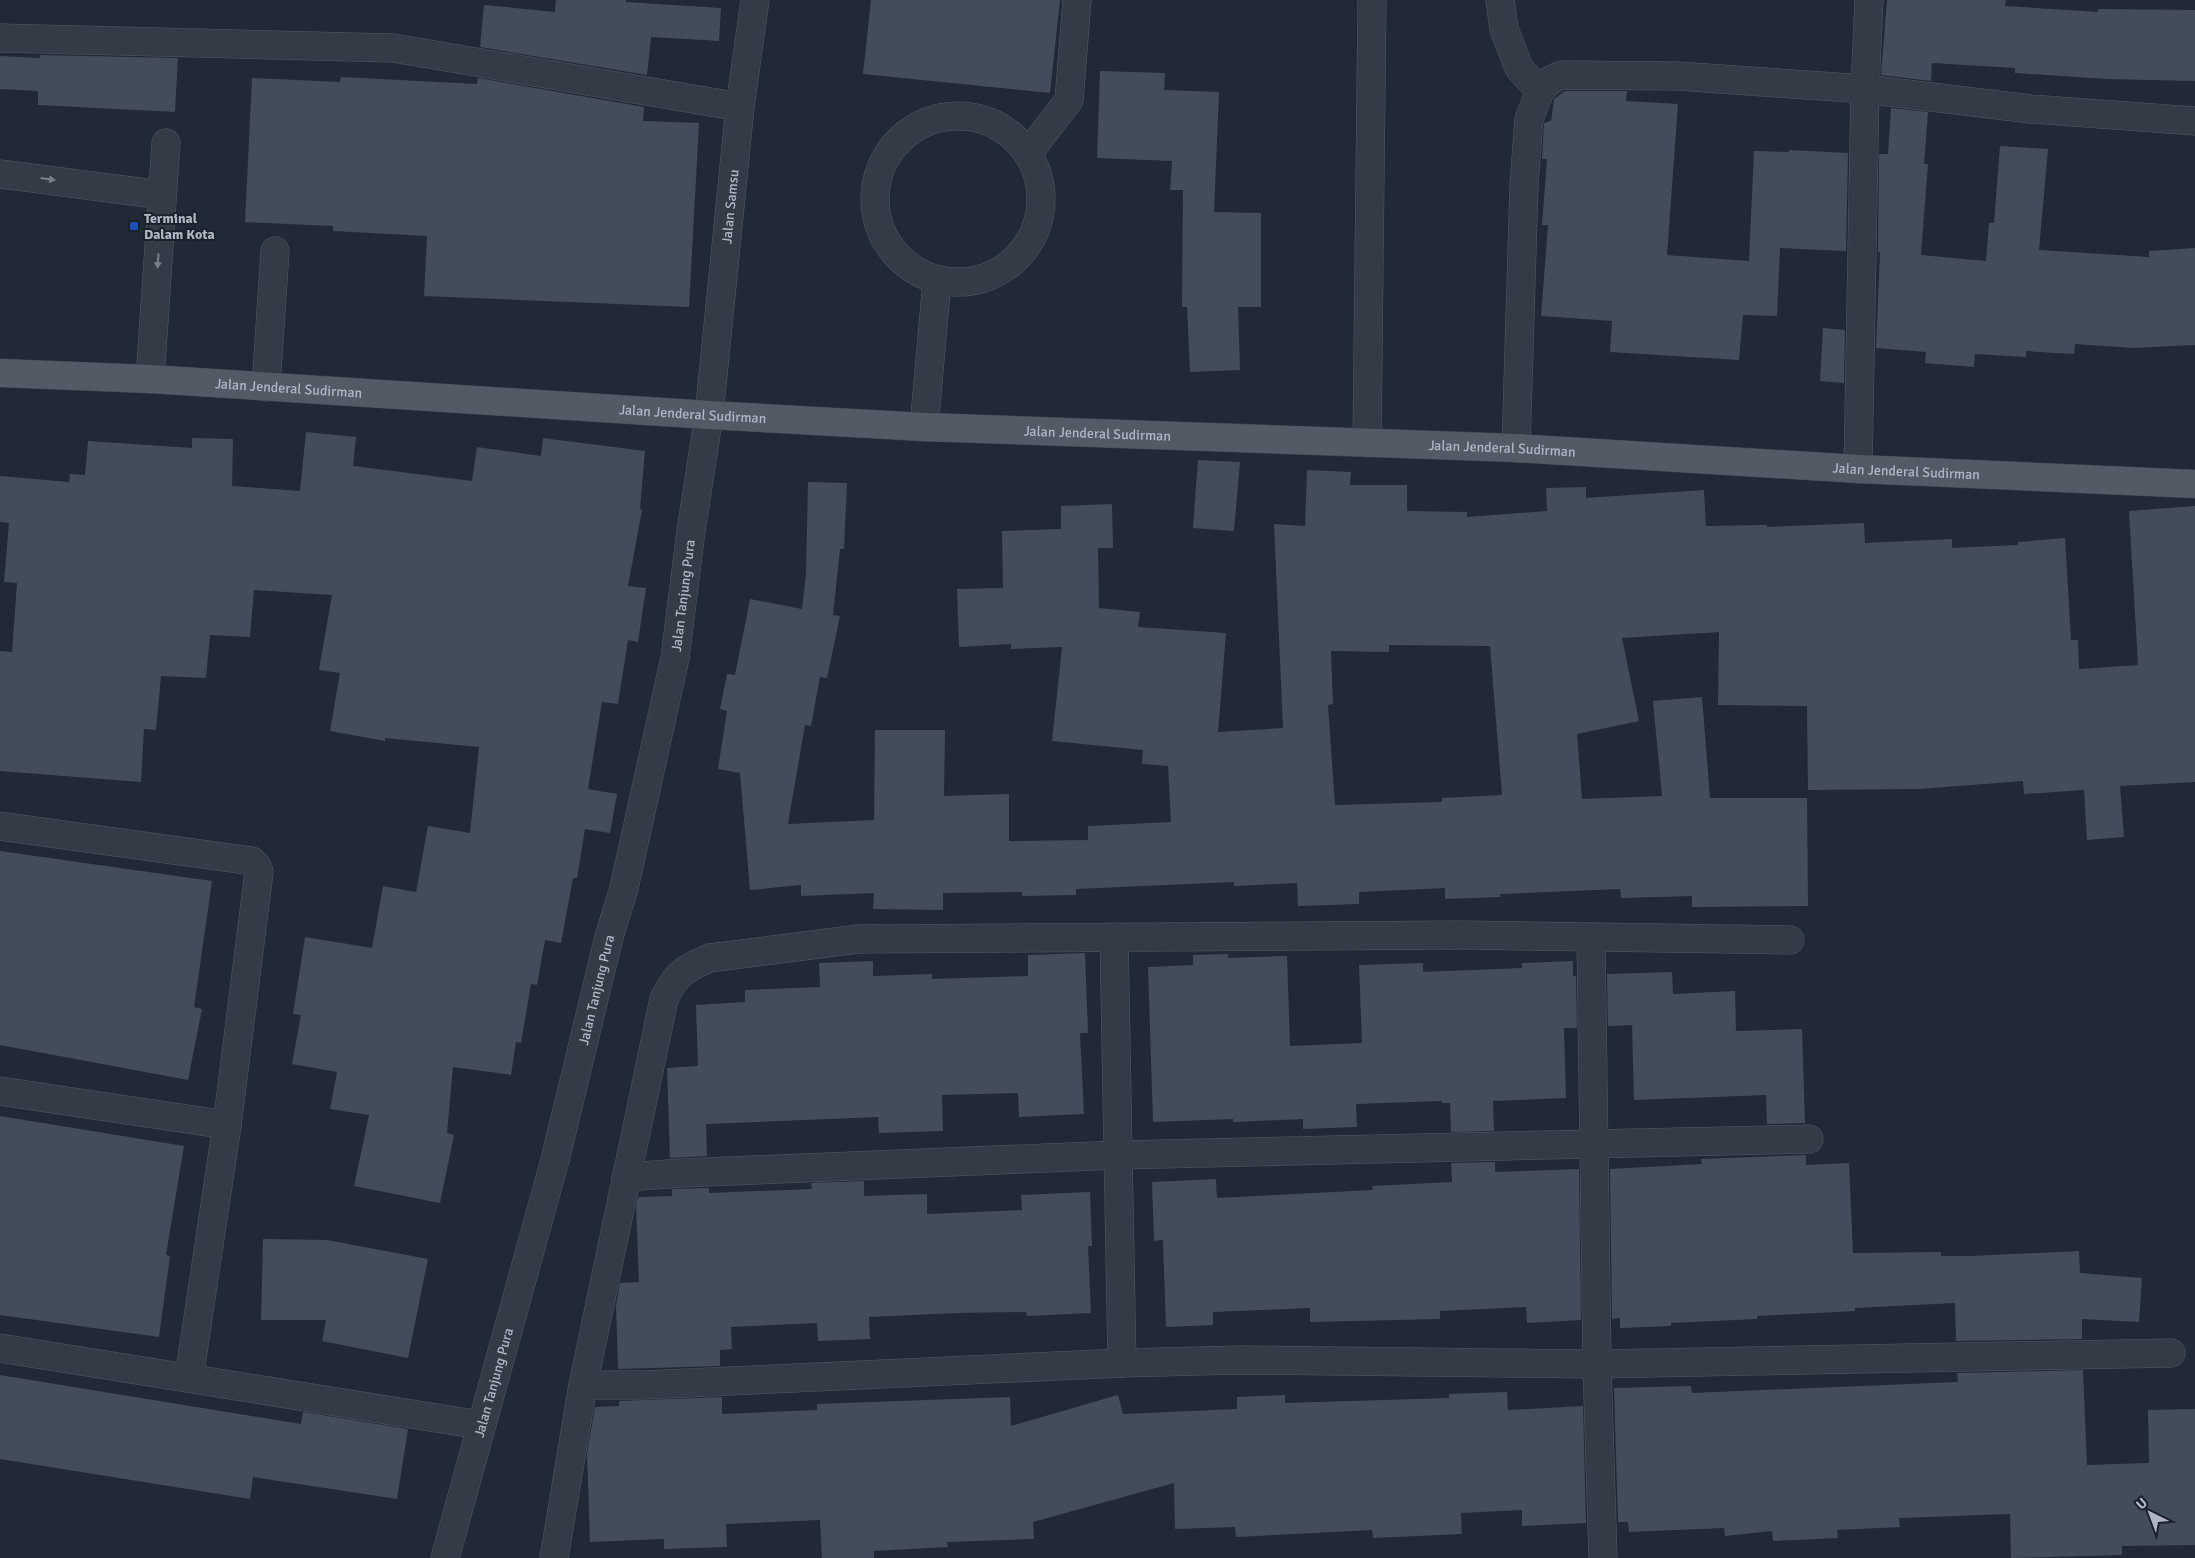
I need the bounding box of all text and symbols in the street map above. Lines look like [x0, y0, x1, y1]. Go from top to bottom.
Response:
street label: Jalan Samsu [718, 169, 742, 245]
one-way arrow [40, 175, 56, 183]
place label: Terminal Dalam Kota [144, 210, 215, 243]
marker: Terminal Dalam Kota [128, 220, 140, 232]
one-way arrow [153, 253, 161, 269]
street label: Jalan Jenderal Sudirman [214, 375, 363, 401]
street label: Jalan Jenderal Sudirman [619, 401, 767, 427]
street label: Jalan Jenderal Sudirman [1023, 422, 1171, 444]
street label: Jalan Jenderal Sudirman [1428, 436, 1576, 460]
street label: Jalan Jenderal Sudirman [1832, 459, 1980, 483]
street label: Jalan Tanjung Pura [667, 539, 698, 653]
street label: Jalan Tanjung Pura [575, 933, 618, 1047]
street label: Jalan Tanjung Pura [470, 1326, 517, 1439]
north arrow [2125, 1488, 2175, 1538]
text: U [2132, 1494, 2151, 1513]

